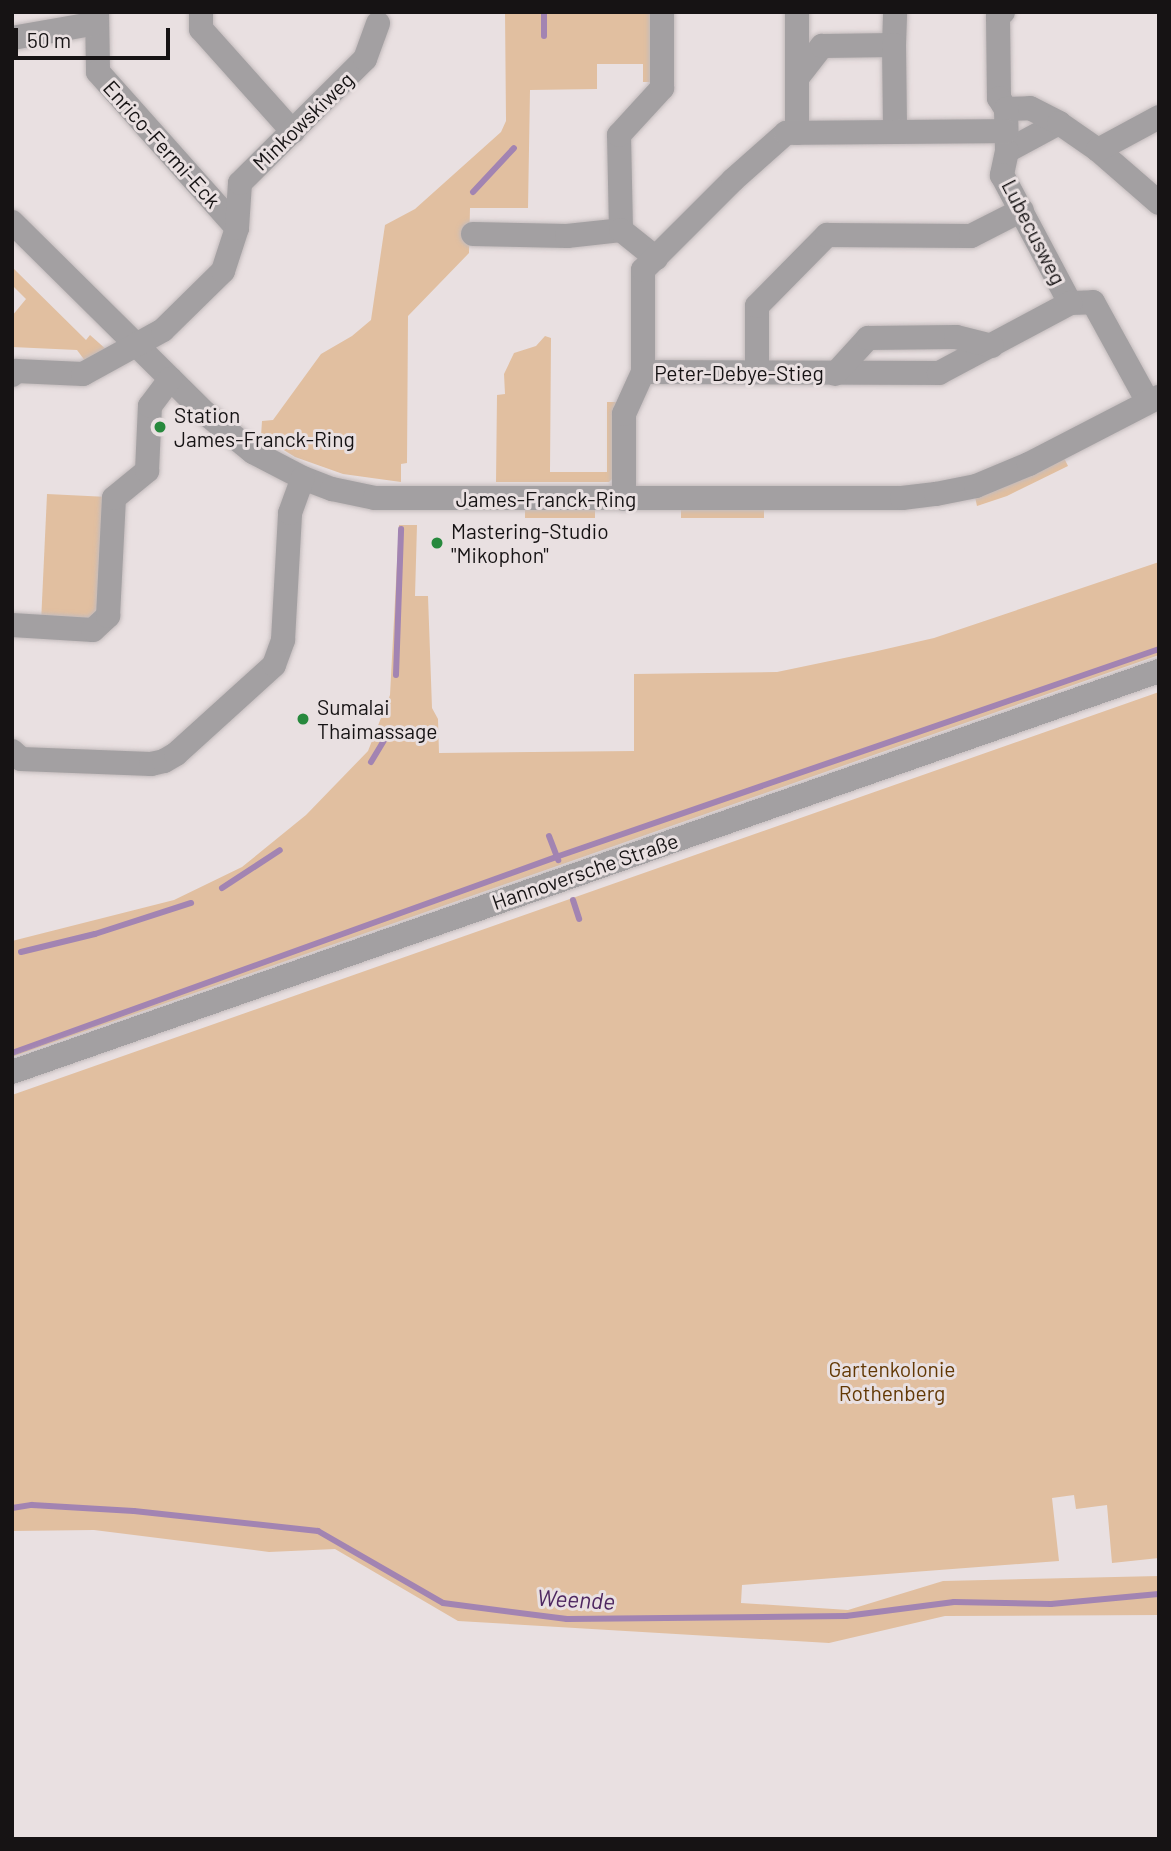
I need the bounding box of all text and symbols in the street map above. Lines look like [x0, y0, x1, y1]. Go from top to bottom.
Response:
scale bar [18, 14, 173, 58]
text: 50 m [27, 27, 71, 52]
street label: Minkowskiweg [247, 67, 359, 175]
street label: Enrico-Fermi-Eck [98, 75, 226, 213]
street label: Lubecusweg [997, 175, 1071, 289]
street label: Peter-Debye-Stieg [654, 360, 824, 386]
place label: Station James-Franck-Ring [174, 402, 355, 452]
marker: Station James-Franck-Ring [152, 419, 168, 435]
street label: James-Franck-Ring [456, 486, 636, 512]
place label: Mastering-Studio "Mikophon" [451, 518, 609, 568]
marker: Mastering-Studio "Mikophon" [429, 535, 445, 551]
place label: Sumalai Thaimassage [317, 694, 437, 744]
marker: Sumalai Thaimassage [295, 711, 311, 727]
street label: Hannoversche Straße [489, 827, 681, 915]
park label: Gartenkolonie Rothenberg [829, 1356, 955, 1406]
water label: Weende [536, 1583, 616, 1615]

